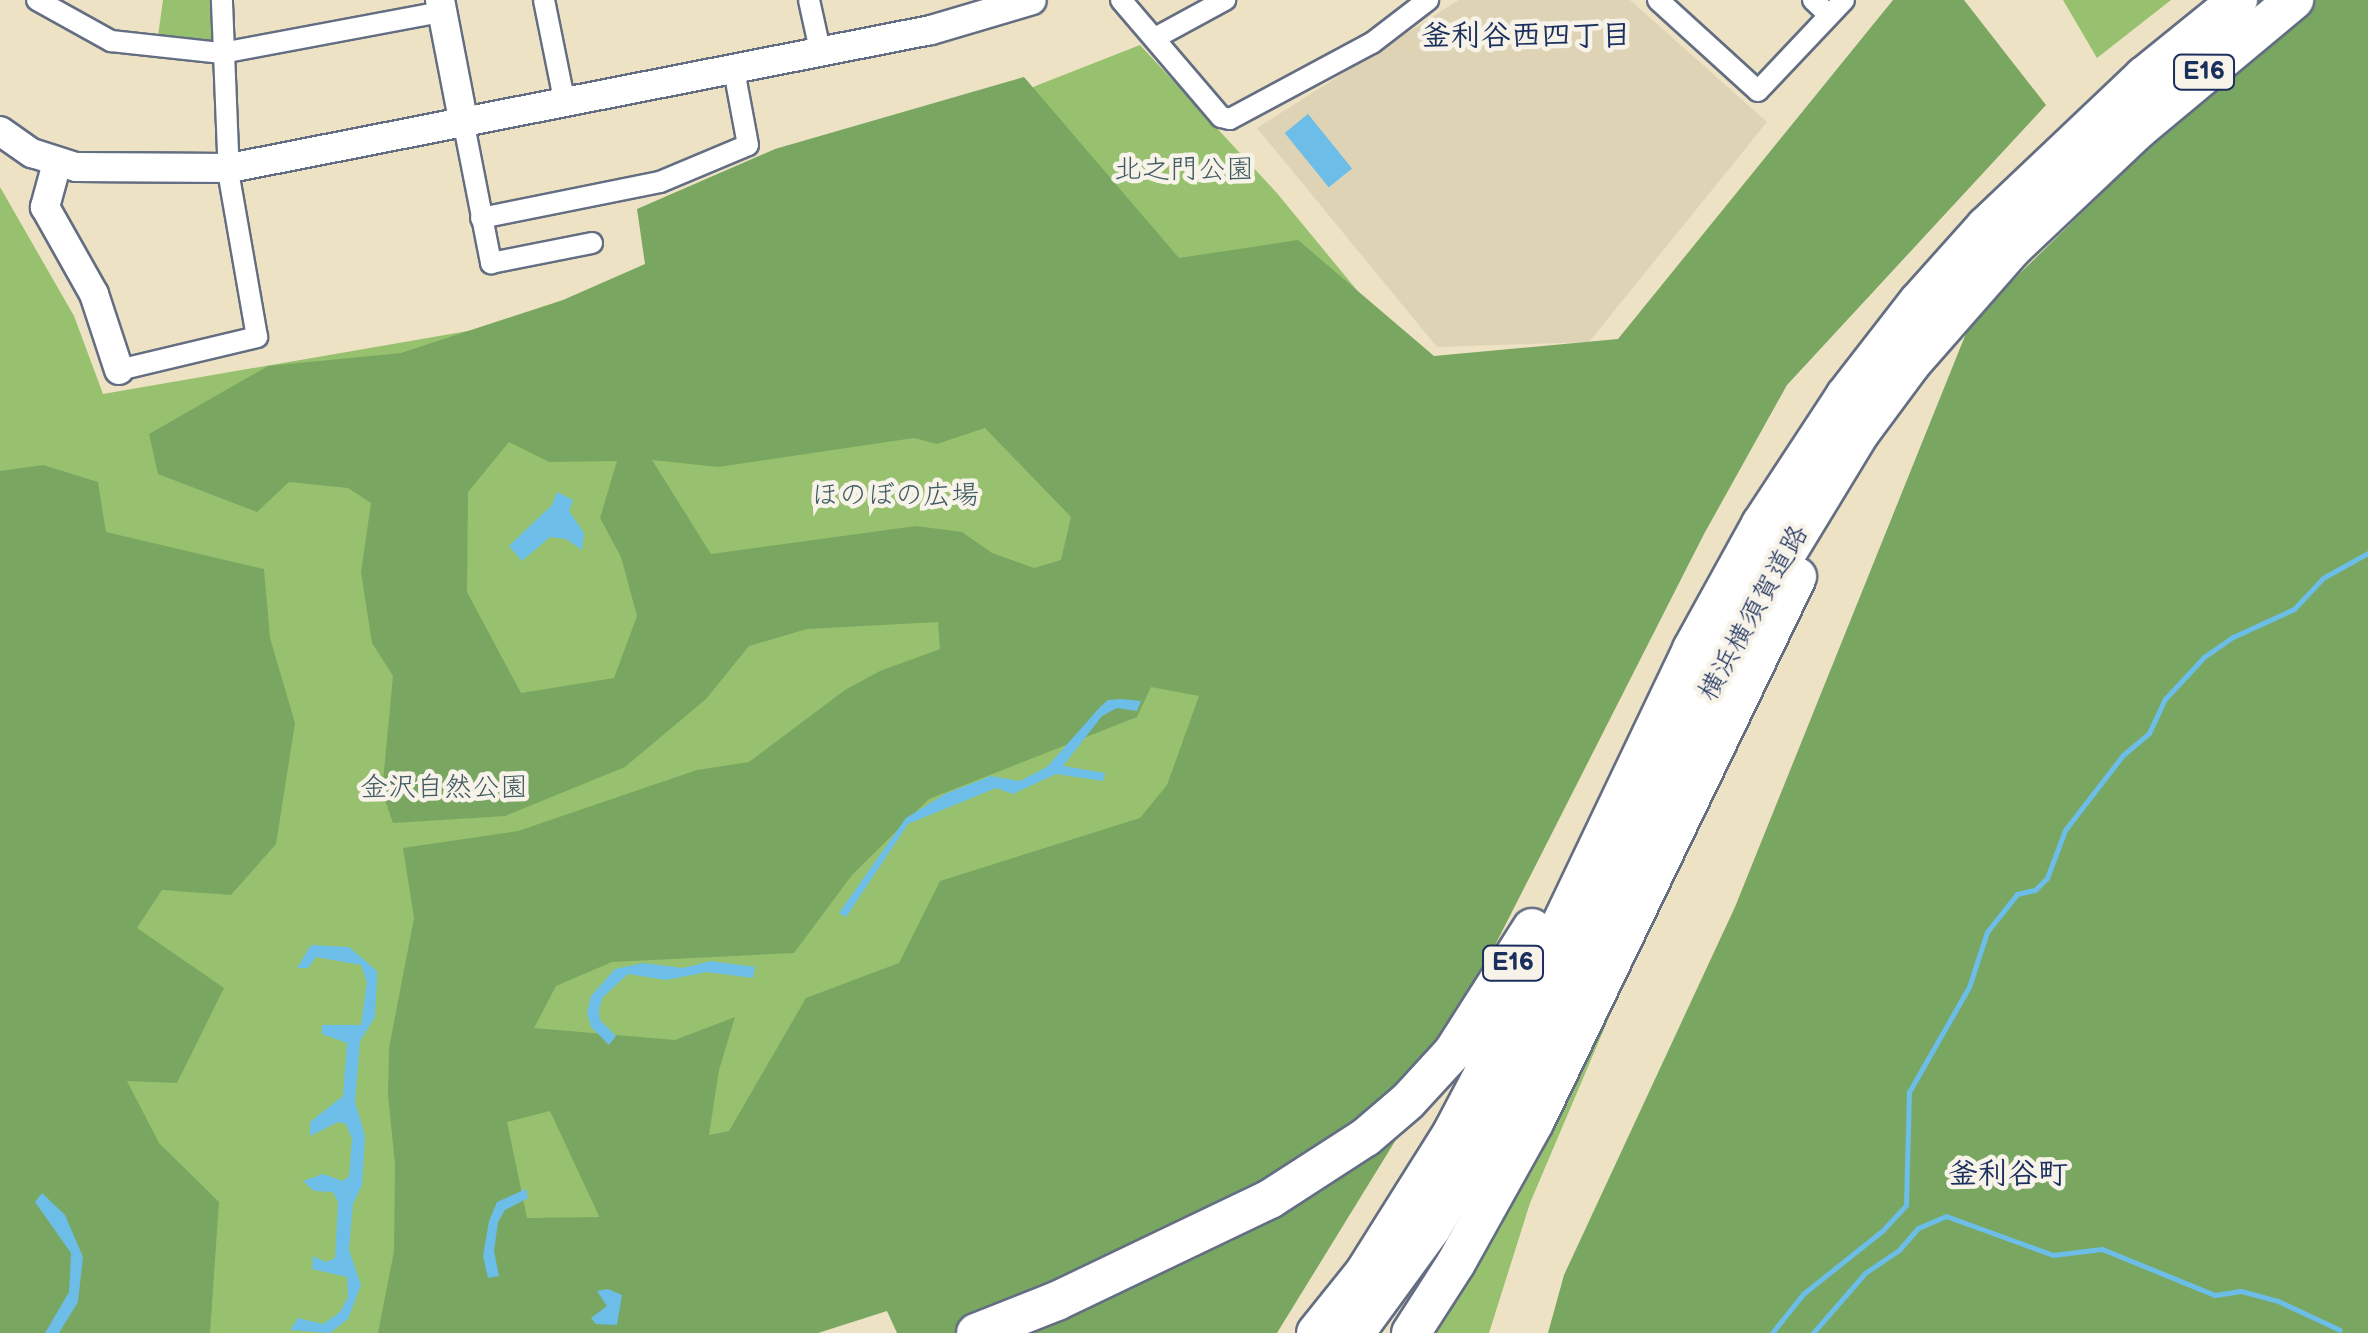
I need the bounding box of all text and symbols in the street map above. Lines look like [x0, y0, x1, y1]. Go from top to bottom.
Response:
district label: 釜利谷西四丁目 [1421, 18, 1631, 54]
road number: E16 [2172, 52, 2236, 92]
park label: 北之門公園 [1114, 153, 1254, 187]
park label: ほのぼの広場 [811, 479, 979, 513]
street label: 横浜横須賀道路 [1692, 519, 1816, 707]
park label: 金沢自然公園 [360, 771, 528, 805]
road number: E16 [1480, 943, 1546, 983]
district label: 釜利谷町 [1948, 1156, 2068, 1192]

